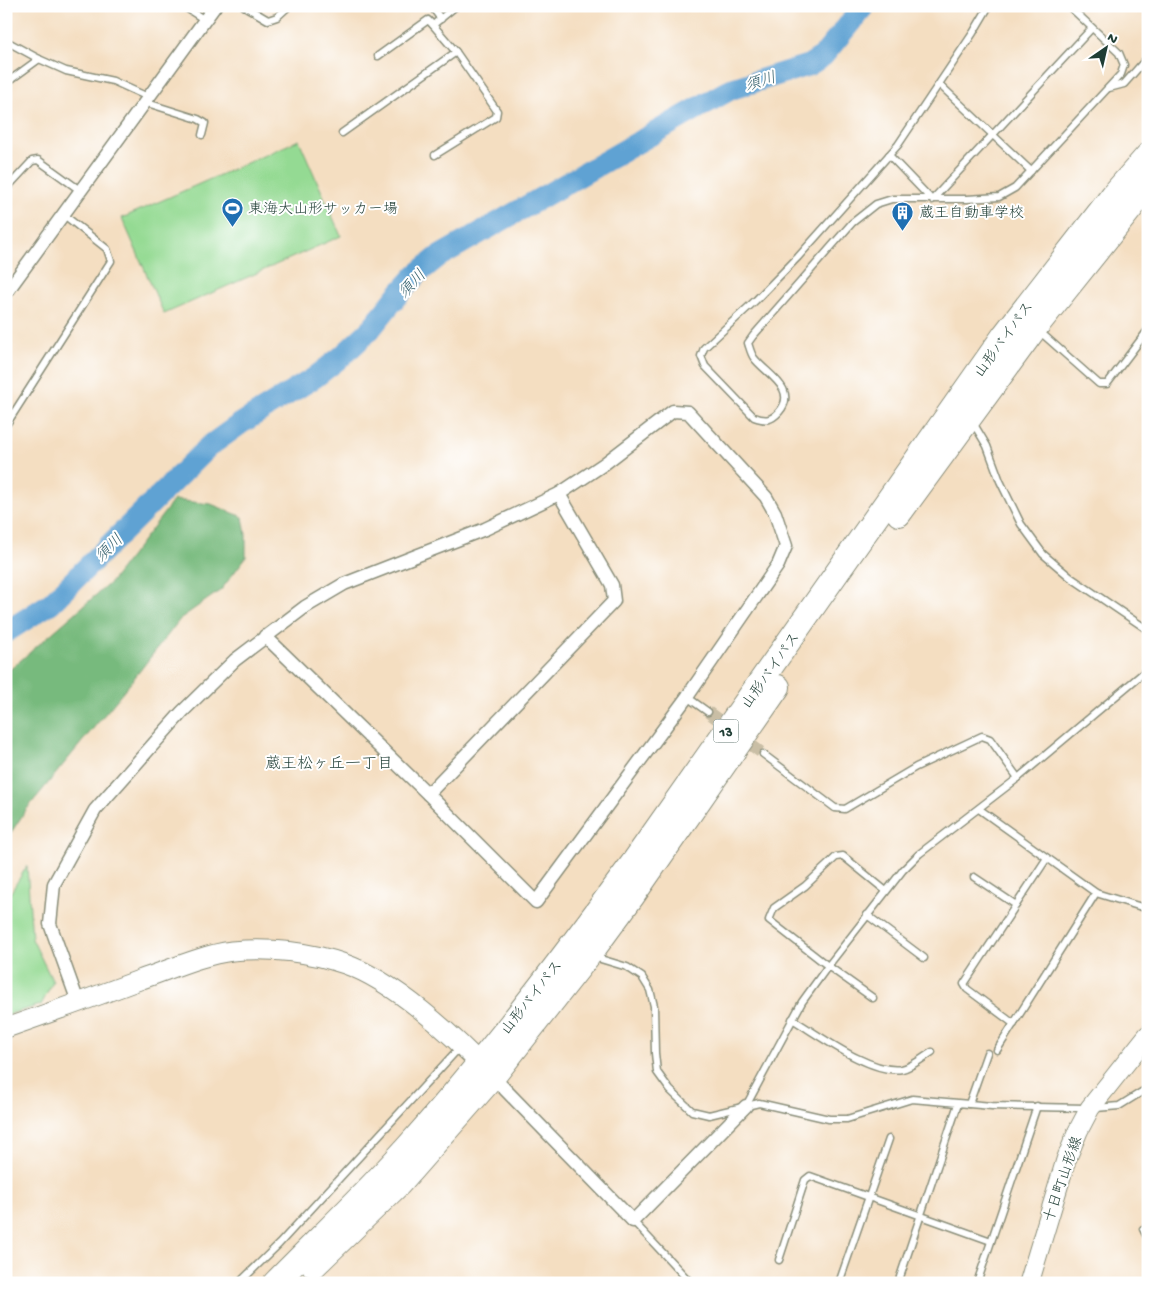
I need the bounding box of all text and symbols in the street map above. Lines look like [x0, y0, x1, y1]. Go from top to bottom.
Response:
north arrow [1082, 22, 1132, 72]
text: N [1103, 30, 1120, 49]
water label: 須川 [743, 69, 779, 97]
sports icon: 東海大山形サッカー場 [220, 196, 244, 227]
place label: 東海大山形サッカー場 [248, 200, 398, 219]
building icon: 蔵王自動車学校 [891, 200, 915, 231]
place label: 蔵王自動車学校 [919, 204, 1024, 223]
water label: 須川 [395, 267, 431, 304]
street label: 山形バイパス [971, 299, 1038, 382]
water label: 須川 [92, 531, 129, 568]
street label: 山形バイパス [739, 629, 805, 713]
road number: 13 [714, 719, 738, 742]
district label: 蔵王松ヶ丘一丁目 [265, 755, 393, 775]
street label: 山形バイパス [498, 957, 567, 1039]
street label: 十日町山形線 [1040, 1134, 1087, 1225]

